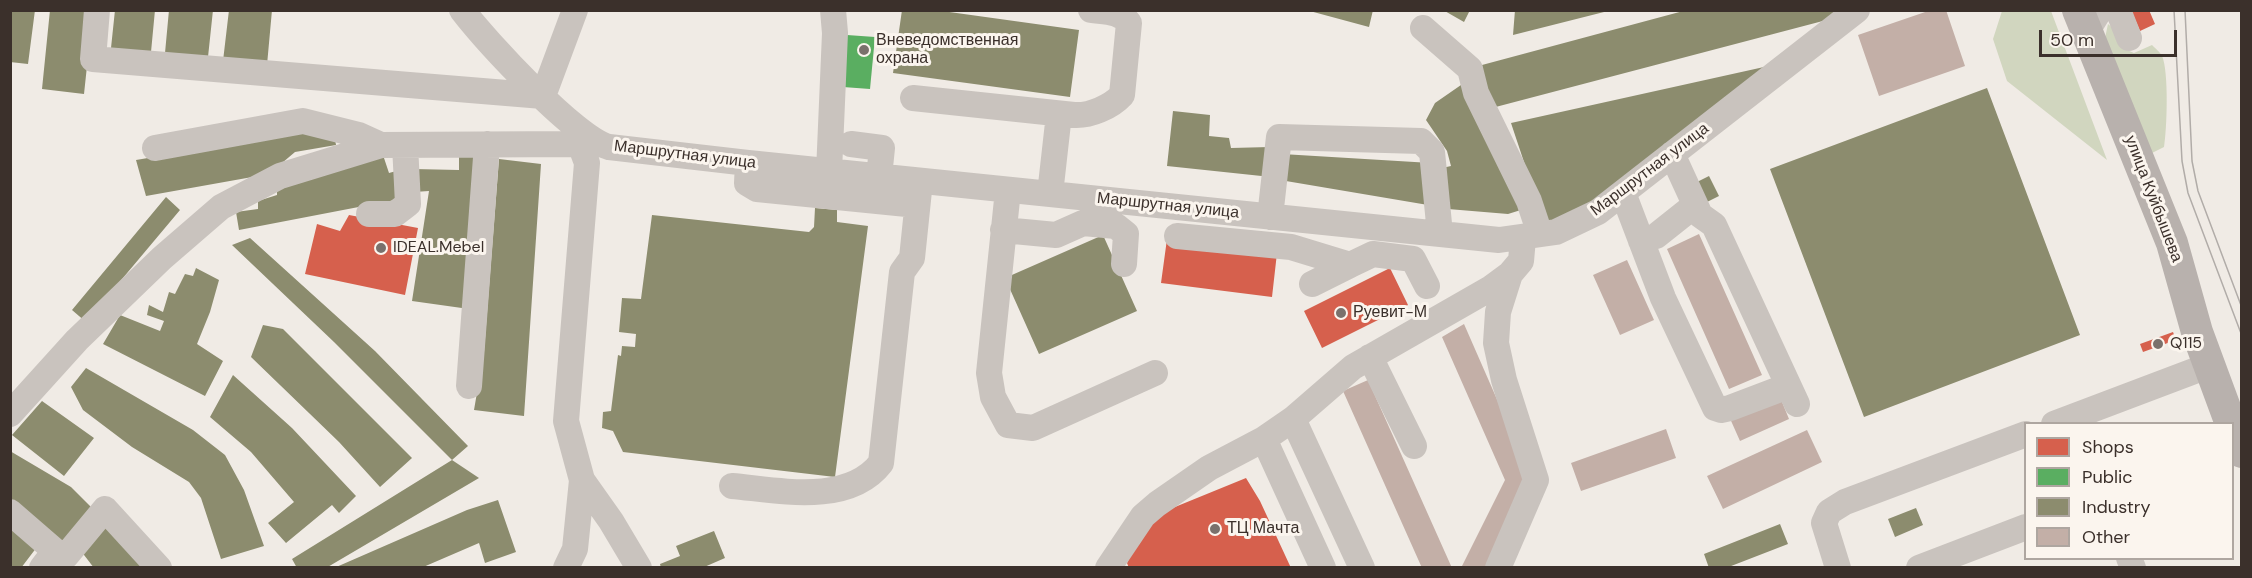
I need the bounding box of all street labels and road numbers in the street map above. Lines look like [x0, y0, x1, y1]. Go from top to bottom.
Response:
street label: Маршрутная улица [1587, 119, 1713, 221]
street label: улица Куйбышева [2120, 133, 2186, 265]
street label: Маршрутная улица [613, 137, 757, 173]
street label: Маршрутная улица [1096, 189, 1240, 223]

